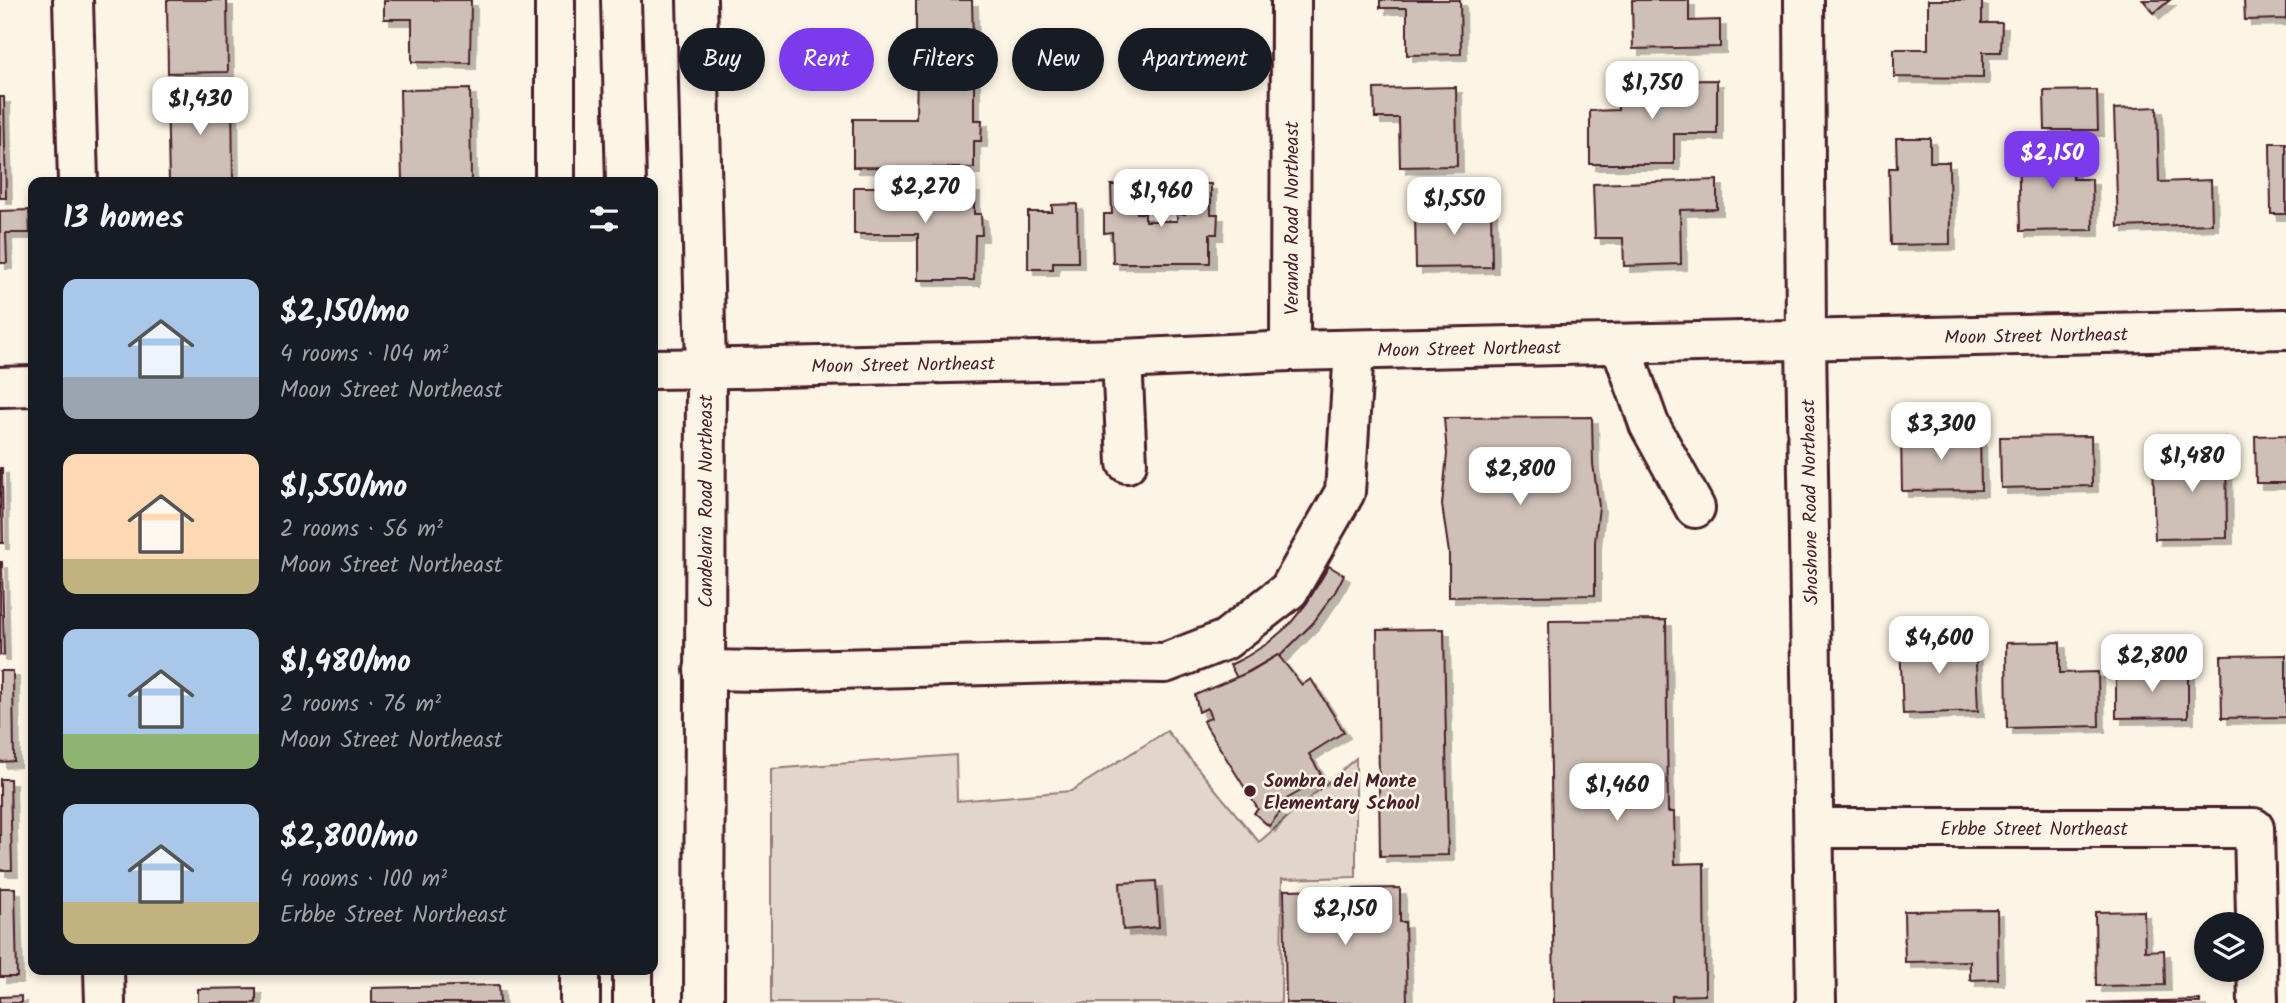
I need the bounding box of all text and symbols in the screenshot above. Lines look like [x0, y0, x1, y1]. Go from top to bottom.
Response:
chip: Buy [679, 28, 765, 91]
chip: Rent [779, 28, 874, 91]
chip: Filters [888, 28, 998, 91]
chip: New [1012, 28, 1104, 91]
chip: Apartment [1118, 28, 1272, 91]
pin: $1,750 [1595, 61, 1709, 121]
text: $1,750 [1622, 66, 1682, 102]
pin: $1,430 [143, 78, 257, 137]
text: $1,430 [168, 82, 232, 118]
street label: Veranda Road Northeast [1278, 120, 1308, 315]
pin: $2,150 [1995, 132, 2109, 191]
text: $2,150 [2020, 136, 2084, 172]
pin: $2,270 [868, 166, 982, 225]
text: $2,270 [890, 170, 960, 206]
pin: $1,960 [1104, 170, 1218, 229]
text: $1,960 [1130, 174, 1192, 210]
pin: $1,550 [1397, 177, 1511, 237]
text: $1,550 [1423, 182, 1485, 218]
text: 13 homes [63, 195, 184, 243]
icon: filters [585, 200, 623, 238]
text: $2,150/mo [280, 289, 409, 337]
icon: home [119, 307, 203, 391]
street label: Moon Street Northeast [1944, 320, 2129, 354]
street label: Moon Street Northeast [1377, 333, 1562, 367]
text: 4 rooms · 104 m² [280, 337, 448, 373]
street label: Moon Street Northeast [811, 349, 996, 383]
text: Moon Street Northeast [280, 373, 503, 409]
street label: Candelaria Road Northeast [692, 394, 722, 608]
street label: Shoshone Road Northeast [1794, 398, 1828, 605]
pin: $3,300 [1884, 402, 1998, 462]
text: $3,300 [1907, 407, 1975, 443]
pin: $1,480 [2135, 434, 2249, 494]
text: $1,480 [2160, 439, 2224, 475]
pin: $2,800 [1463, 448, 1577, 507]
text: $2,800 [1485, 452, 1555, 488]
text: $1,550/mo [280, 464, 407, 512]
icon: home [119, 482, 203, 566]
text: 2 rooms · 56 m² [280, 512, 443, 548]
text: Moon Street Northeast [280, 548, 503, 584]
pin: $4,600 [1882, 616, 1996, 676]
text: $4,600 [1905, 621, 1973, 657]
pin: $2,800 [2095, 634, 2209, 694]
text: $1,480/mo [280, 639, 411, 687]
text: $2,800 [2117, 639, 2187, 675]
icon: home [119, 657, 203, 741]
text: 2 rooms · 76 m² [280, 687, 441, 723]
text: Moon Street Northeast [280, 723, 503, 759]
pin: $1,460 [1560, 764, 1674, 823]
place label: Sombra del Monte Elementary School [1264, 767, 1420, 819]
text: $1,460 [1585, 768, 1649, 804]
marker: Sombra del Monte Elementary School [1242, 783, 1258, 799]
text: $2,800/mo [280, 814, 418, 862]
street label: Erbbe Street Northeast [1940, 815, 2128, 845]
icon: home [119, 832, 203, 916]
text: 4 rooms · 100 m² [280, 862, 447, 898]
pin: $2,150 [1288, 888, 1402, 947]
text: $2,150 [1313, 892, 1377, 928]
text: Erbbe Street Northeast [280, 898, 507, 934]
map controls [2194, 912, 2264, 982]
button: layers [2194, 912, 2264, 982]

